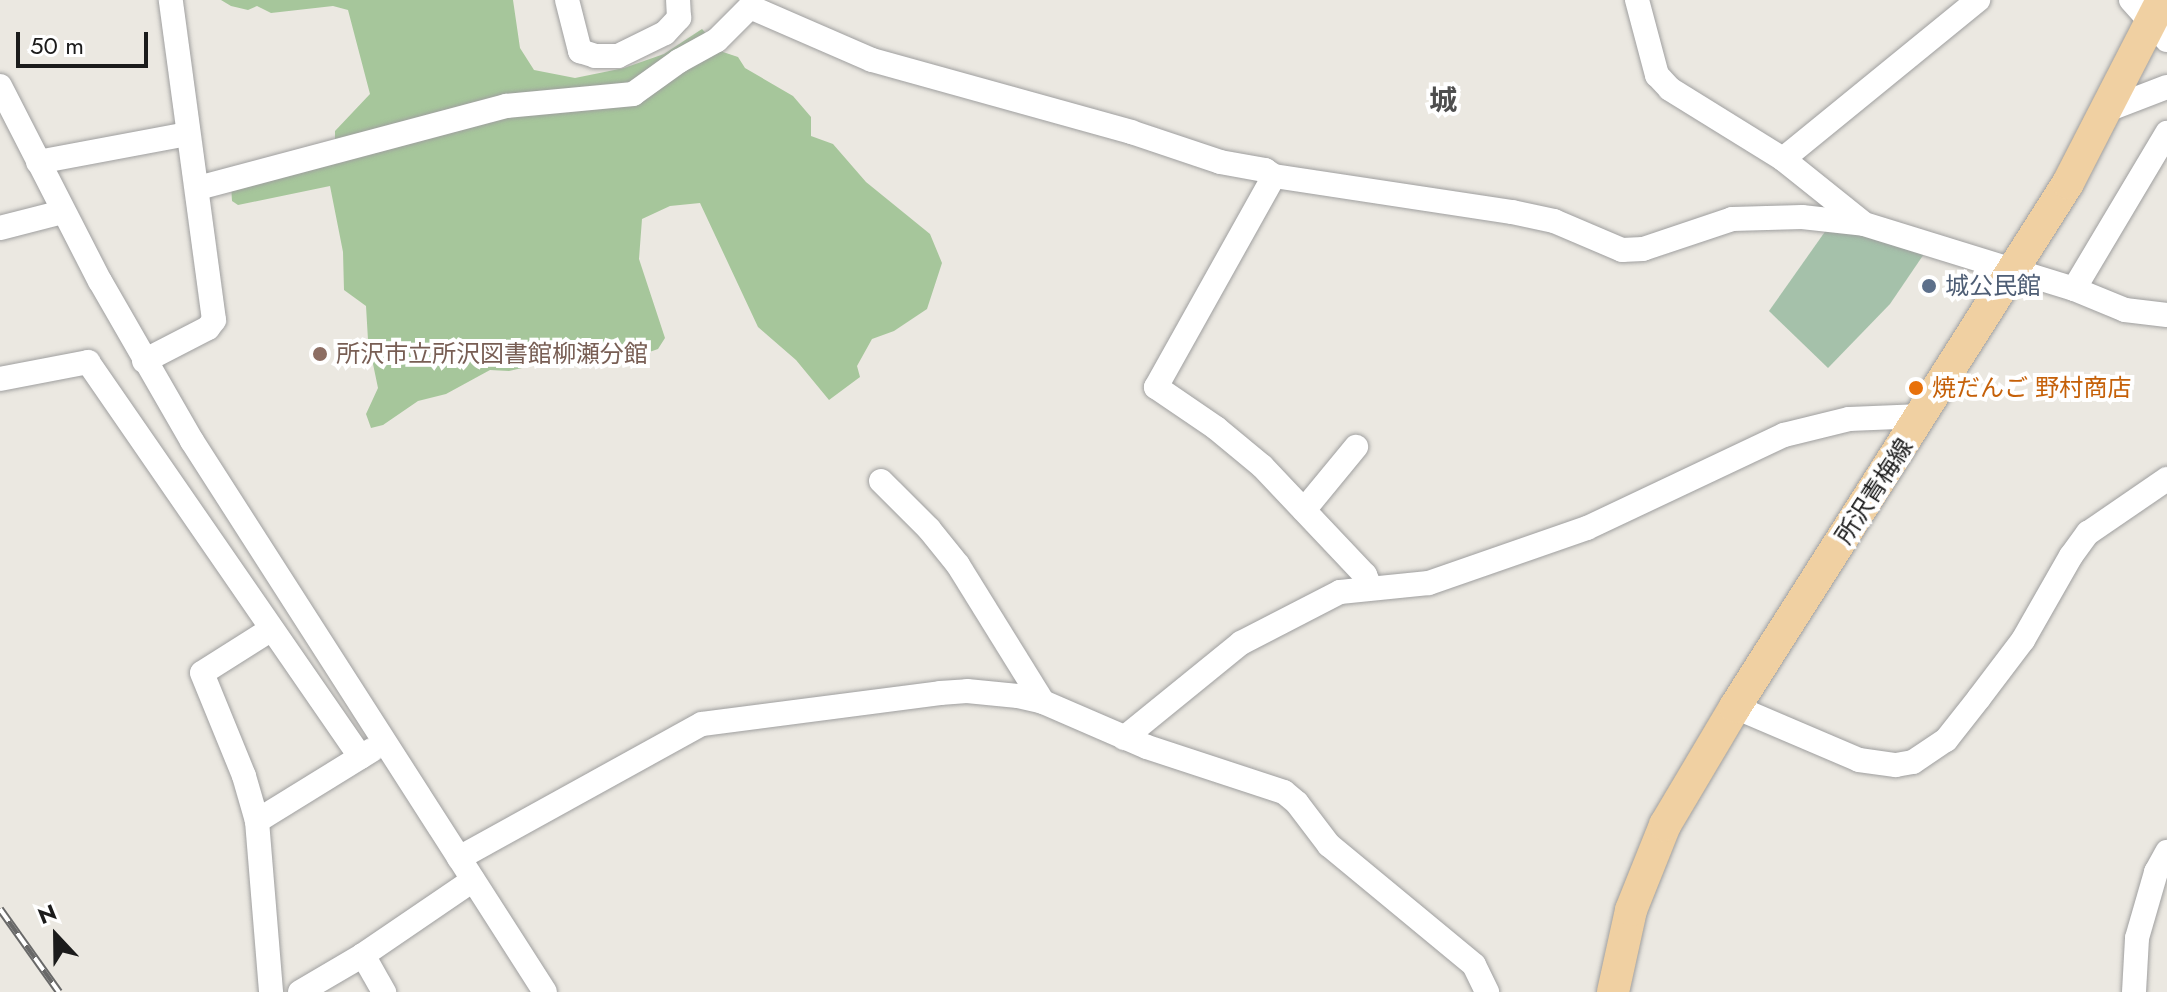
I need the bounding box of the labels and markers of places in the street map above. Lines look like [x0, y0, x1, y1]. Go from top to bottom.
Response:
place label: 城公民館 [1945, 272, 2041, 300]
marker: 城公民館 [1920, 277, 1938, 295]
place label: 所沢市立所沢図書館柳瀬分館 [336, 340, 648, 368]
marker: 所沢市立所沢図書館柳瀬分館 [311, 345, 329, 363]
place label: 焼だんご 野村商店 [1932, 374, 2131, 402]
marker: 焼だんご 野村商店 [1907, 379, 1925, 397]

